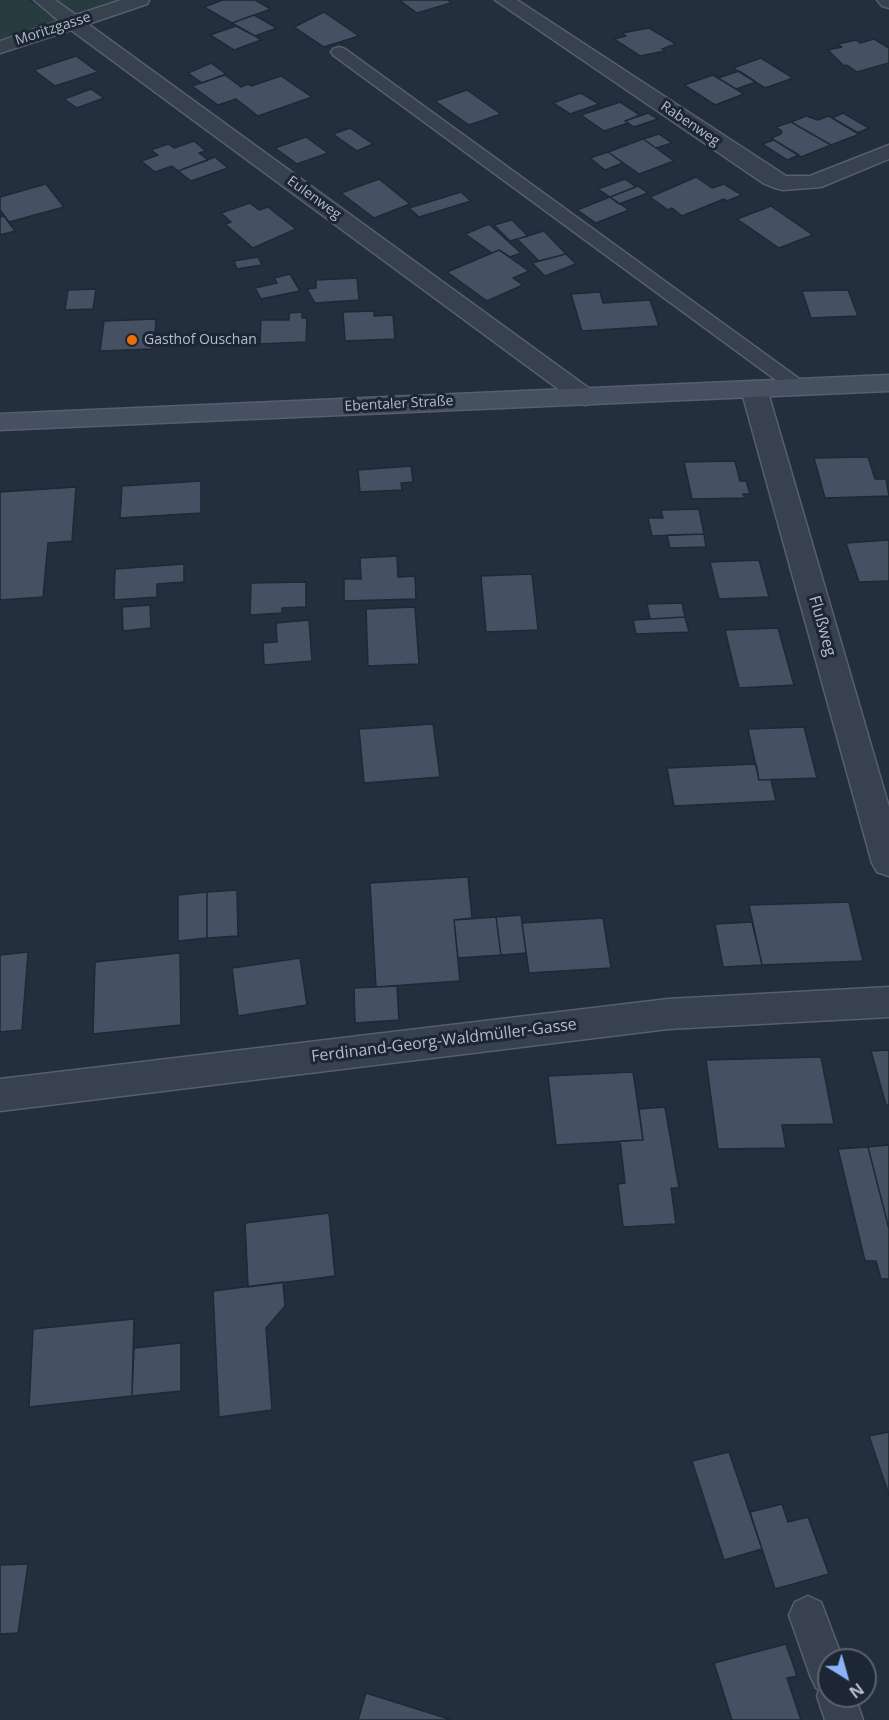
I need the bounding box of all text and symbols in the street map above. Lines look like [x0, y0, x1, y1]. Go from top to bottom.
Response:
street label: Moritzgasse [13, 9, 93, 49]
street label: Rabenweg [657, 98, 723, 150]
street label: Eulenweg [284, 173, 344, 223]
place label: Gasthof Ouschan [144, 332, 257, 348]
marker: Gasthof Ouschan [125, 333, 139, 347]
street label: Ebentaler Straße [344, 393, 454, 415]
street label: Flußweg [804, 593, 840, 659]
street label: Ferdinand-Georg-Waldmüller-Gasse [310, 1015, 578, 1067]
north arrow [817, 1648, 877, 1708]
text: N [845, 1678, 868, 1703]

